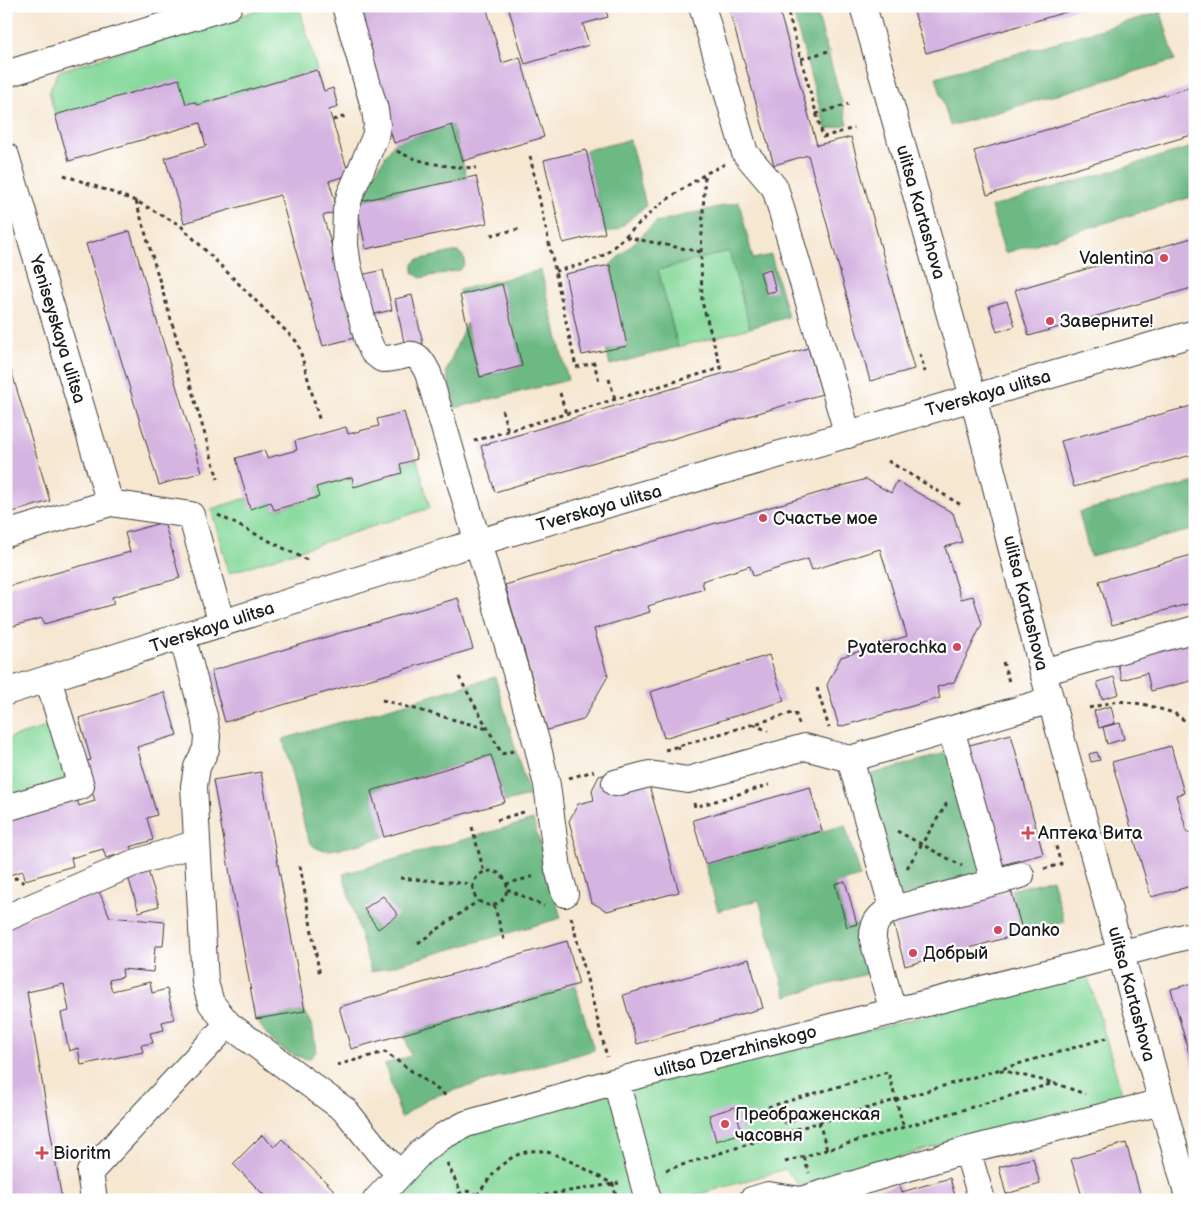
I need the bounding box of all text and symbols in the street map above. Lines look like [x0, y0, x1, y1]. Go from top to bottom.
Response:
street label: ulitsa Kartashova [891, 143, 950, 282]
place label: Valentina [1079, 248, 1154, 269]
street label: Yeniseyskaya ulitsa [25, 251, 90, 406]
marker: Valentina [1158, 252, 1170, 264]
place label: Заверните! [1060, 311, 1153, 332]
marker: Заверните! [1044, 315, 1056, 327]
street label: Tverskaya ulitsa [923, 366, 1053, 421]
street label: Tverskaya ulitsa [534, 481, 664, 536]
place label: Счастье мое [773, 508, 877, 529]
marker: Счастье мое [757, 512, 769, 524]
street label: ulitsa Kartashova [999, 533, 1052, 673]
street label: Tverskaya ulitsa [147, 597, 277, 657]
place label: Pyaterochka [847, 637, 947, 658]
marker: Pyaterochka [951, 641, 963, 653]
place label: Аптека Вита [1037, 823, 1143, 844]
marker: Аптека Вита [1022, 827, 1034, 839]
place label: Danko [1008, 920, 1060, 941]
marker: Danko [992, 924, 1004, 936]
street label: ulitsa Kartashova [1103, 924, 1160, 1064]
place label: Добрый [923, 943, 988, 964]
marker: Добрый [907, 947, 919, 959]
street label: ulitsa Dzerzhinskogo [651, 1021, 819, 1082]
place label: Преображенская часовня [735, 1104, 880, 1146]
marker: Преображенская часовня [719, 1118, 731, 1130]
place label: Bioritm [53, 1143, 111, 1164]
marker: Bioritm [35, 1146, 49, 1160]

